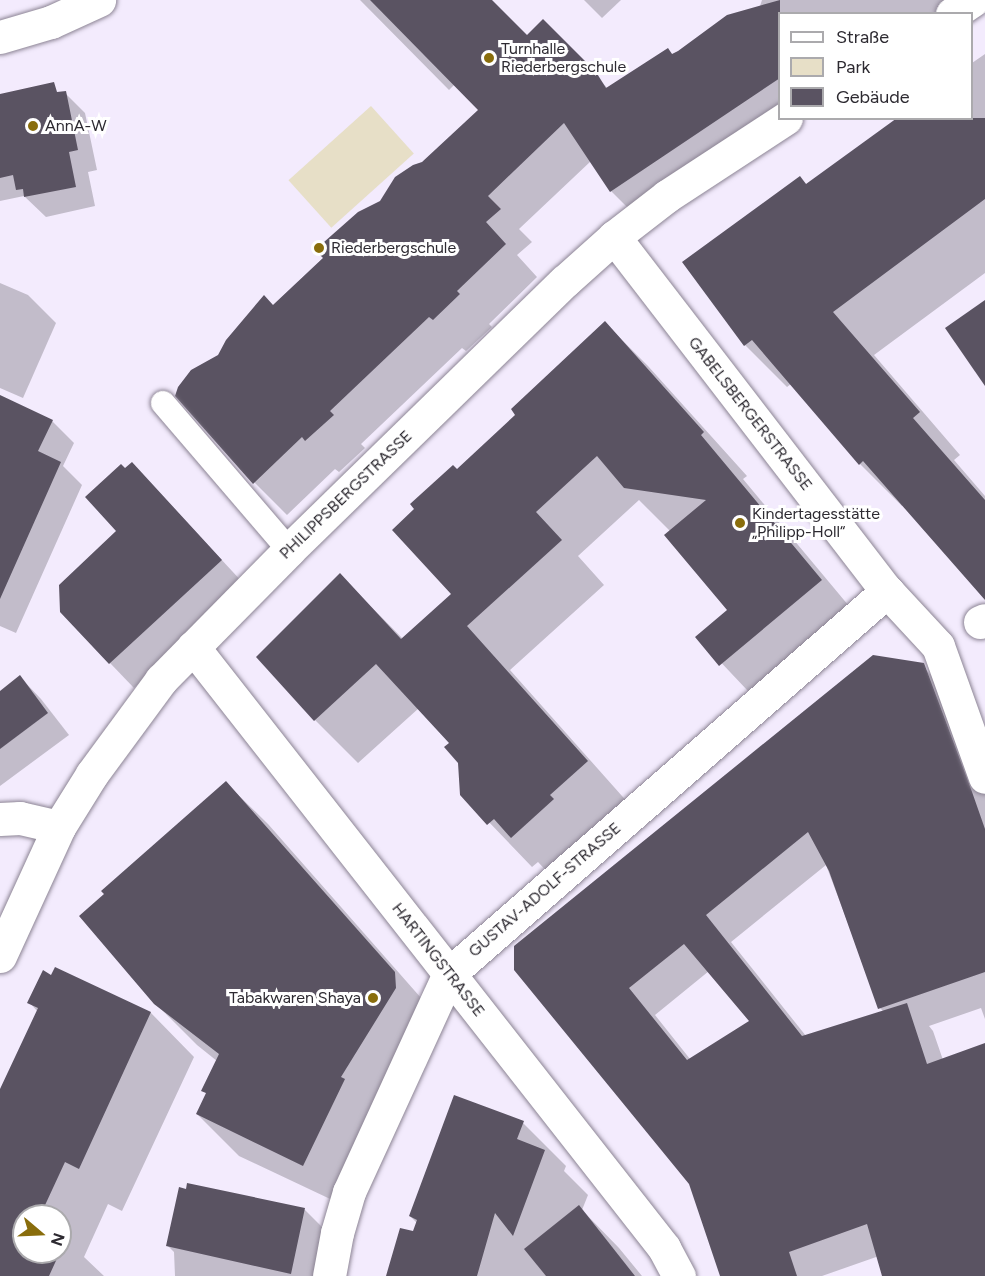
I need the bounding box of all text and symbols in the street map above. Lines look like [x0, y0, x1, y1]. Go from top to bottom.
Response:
legend [778, 12, 973, 120]
text: Straße [836, 26, 889, 48]
place label: Turnhalle Riederbergschule [501, 39, 626, 77]
marker: Turnhalle Riederbergschule [482, 51, 496, 65]
text: Park [836, 56, 870, 78]
text: Gebäude [836, 86, 910, 108]
place label: AnnA-W [45, 116, 107, 136]
marker: AnnA-W [26, 119, 40, 133]
place label: Riederbergschule [331, 238, 456, 258]
marker: Riederbergschule [312, 241, 326, 255]
street label: GABELSBERGERSTRASSE [684, 333, 816, 495]
street label: PHILIPPSBERGSTRASSE [276, 427, 416, 563]
place label: Kindertagesstätte „Philipp-Holl“ [752, 504, 880, 542]
marker: Kindertagesstätte „Philipp-Holl“ [733, 516, 747, 530]
street label: GUSTAV-ADOLF-STRASSE [465, 819, 625, 961]
street label: HARTINGSTRASSE [388, 899, 488, 1021]
place label: Tabakwaren Shaya [229, 988, 361, 1008]
marker: Tabakwaren Shaya [366, 991, 380, 1005]
north arrow [12, 1204, 72, 1264]
text: N [47, 1230, 69, 1248]

